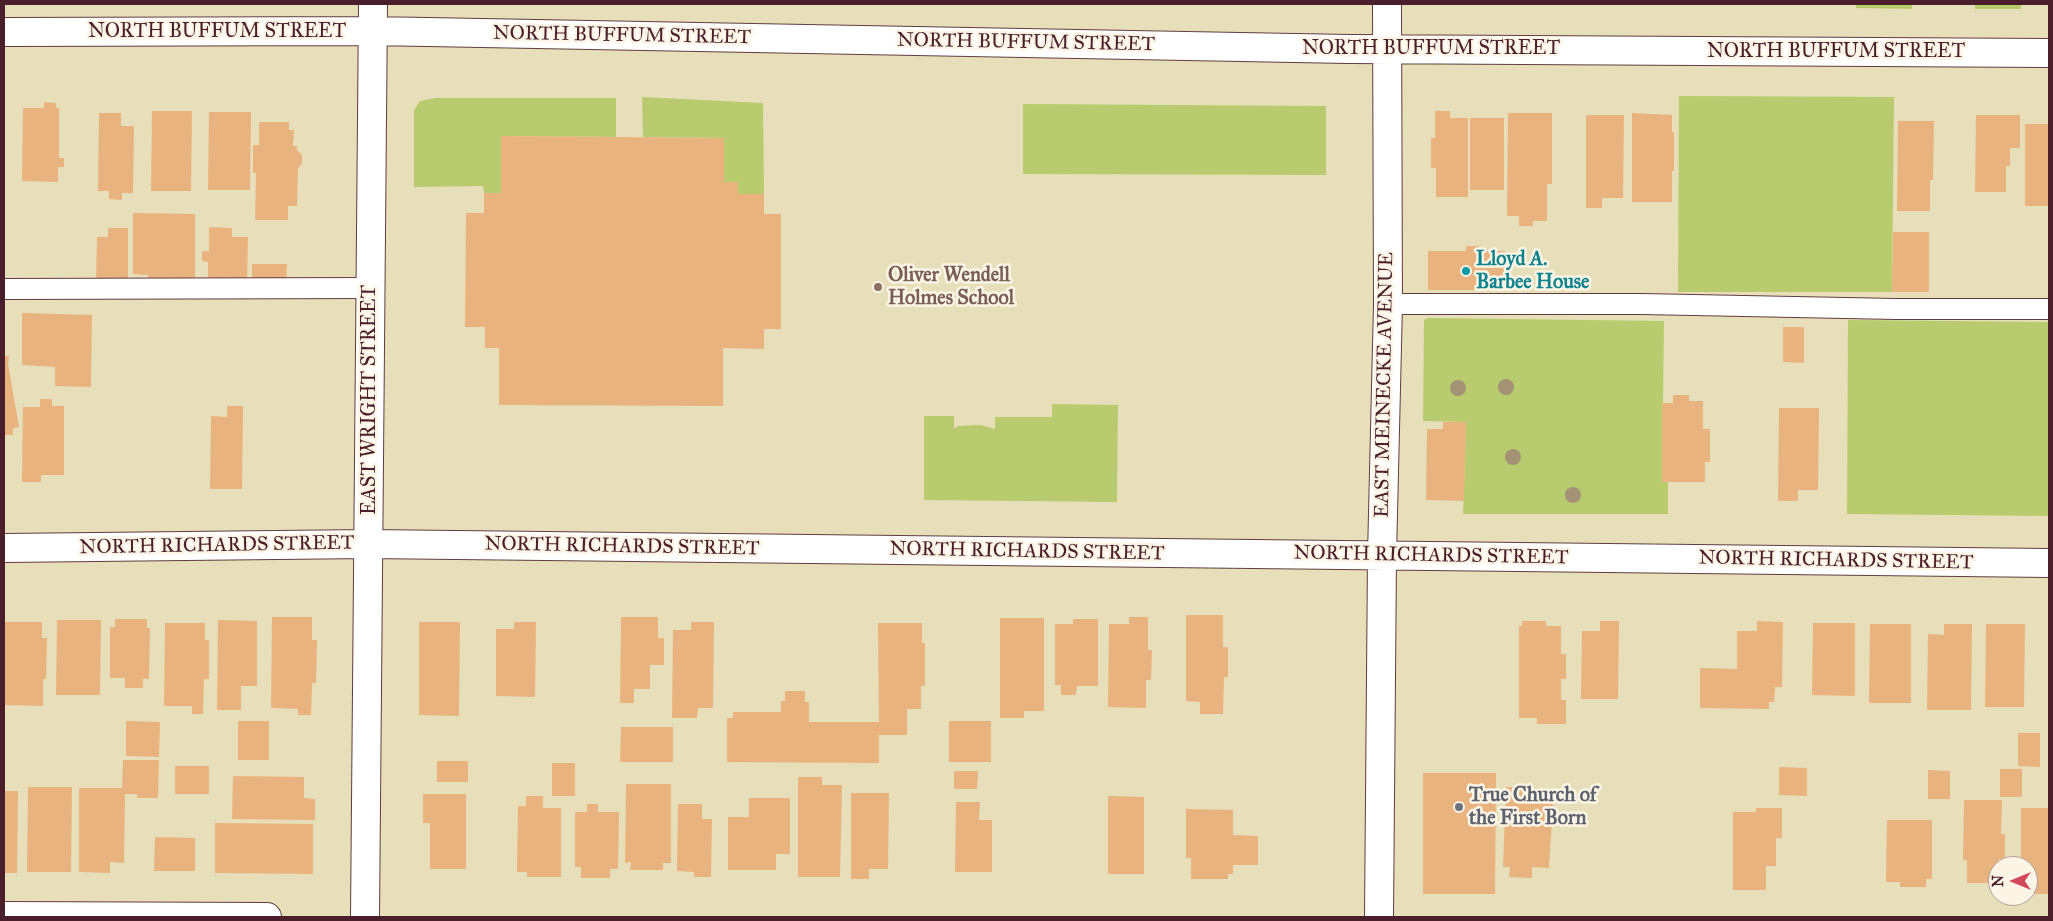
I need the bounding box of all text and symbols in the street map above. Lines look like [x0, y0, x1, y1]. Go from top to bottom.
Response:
street label: NORTH BUFFUM STREET [88, 20, 346, 44]
street label: NORTH BUFFUM STREET [493, 22, 751, 50]
street label: NORTH BUFFUM STREET [897, 29, 1155, 57]
street label: NORTH BUFFUM STREET [1302, 37, 1560, 61]
street label: NORTH BUFFUM STREET [1707, 40, 1965, 64]
place label: Lloyd A. Barbee House [1476, 248, 1589, 295]
street label: EAST MEINECKE AVENUE [1371, 252, 1399, 518]
place label: Oliver Wendell Holmes School [888, 264, 1014, 311]
marker: Lloyd A. Barbee House [1460, 265, 1472, 277]
marker: Oliver Wendell Holmes School [872, 281, 884, 293]
street label: EAST WRIGHT STREET [358, 285, 382, 515]
street label: NORTH RICHARDS STREET [79, 532, 355, 560]
street label: NORTH RICHARDS STREET [484, 533, 760, 561]
street label: NORTH RICHARDS STREET [889, 538, 1165, 566]
street label: NORTH RICHARDS STREET [1293, 542, 1569, 570]
street label: NORTH RICHARDS STREET [1698, 547, 1974, 575]
place label: True Church of the First Born [1469, 784, 1597, 831]
marker: True Church of the First Born [1453, 801, 1465, 813]
north arrow [1988, 856, 2038, 906]
text: N [1990, 875, 2007, 887]

